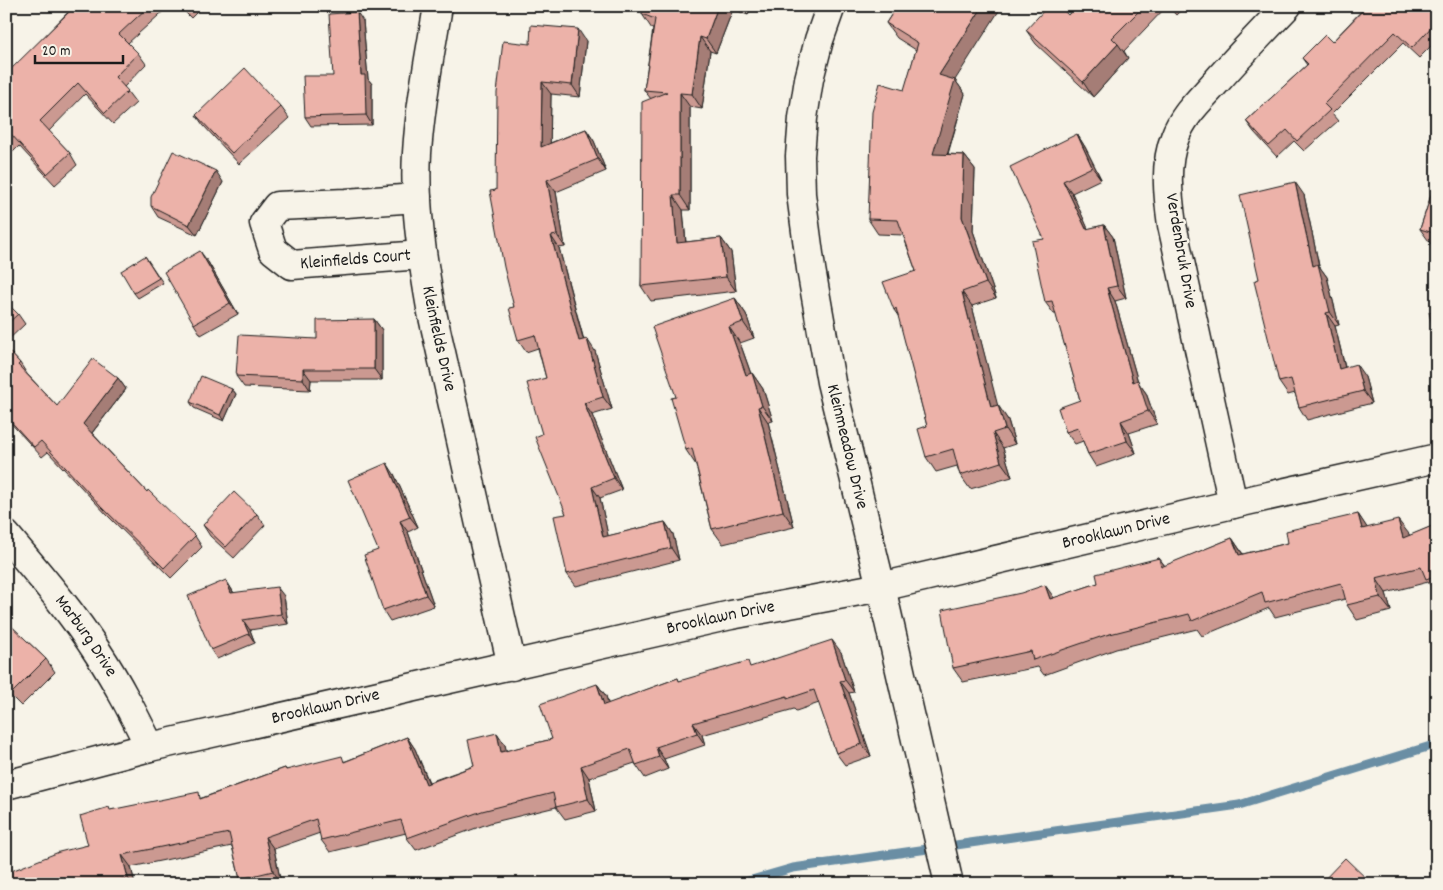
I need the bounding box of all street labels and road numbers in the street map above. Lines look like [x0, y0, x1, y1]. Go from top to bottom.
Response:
street label: Verdenbruk Drive [1158, 192, 1202, 311]
street label: Kleinfields Court [299, 243, 412, 277]
street label: Kleinfields Drive [415, 284, 462, 394]
street label: Kleinmeadow Drive [820, 382, 874, 512]
street label: Brooklawn Drive [1060, 507, 1173, 556]
street label: Marburg Drive [48, 590, 123, 682]
street label: Brooklawn Drive [664, 595, 777, 642]
street label: Brooklawn Drive [269, 683, 382, 731]

